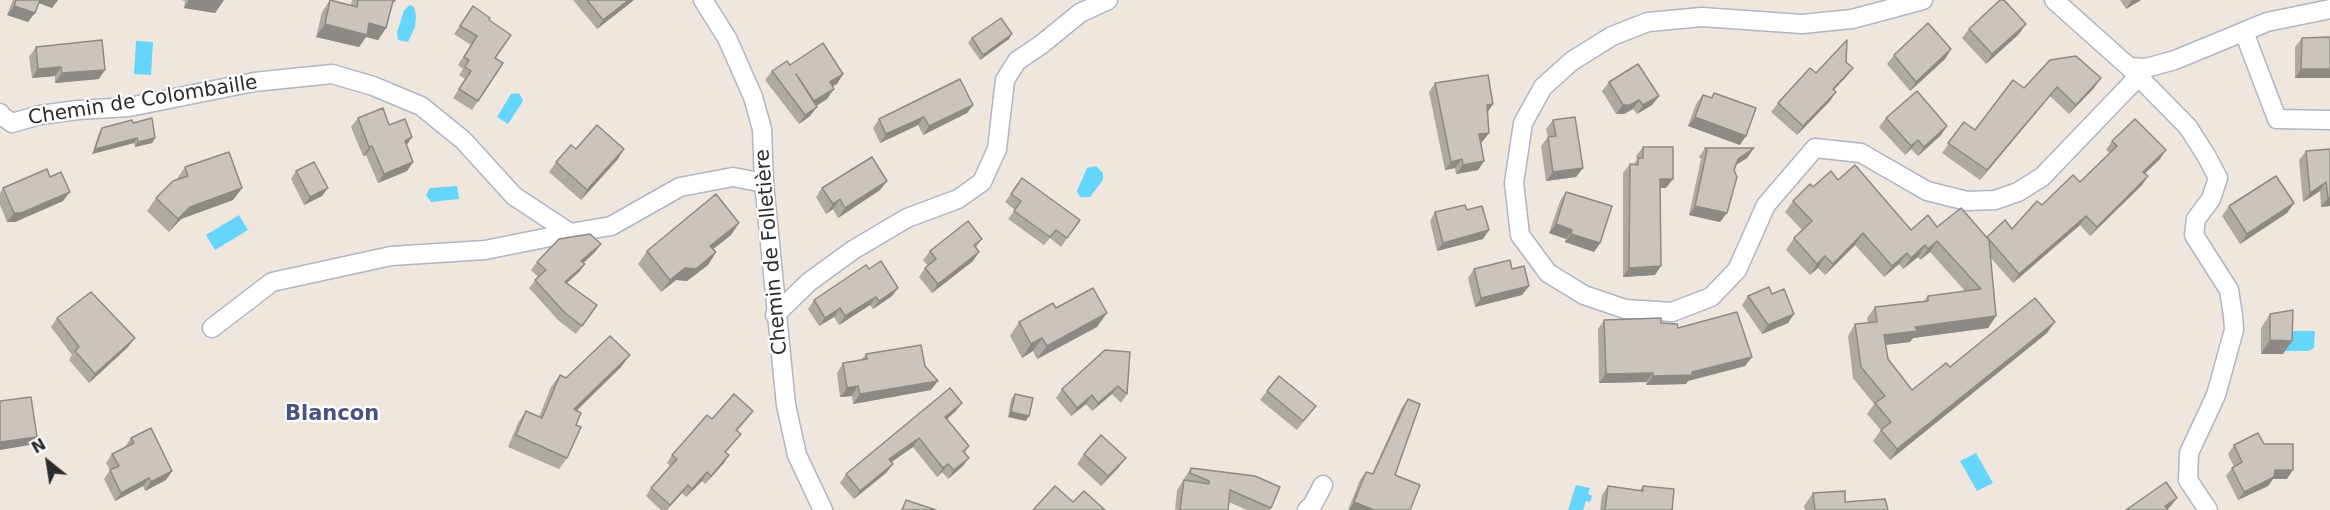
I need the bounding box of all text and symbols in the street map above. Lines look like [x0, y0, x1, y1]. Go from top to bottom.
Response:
street label: Chemin de Colombaille [27, 71, 259, 131]
street label: Chemin de Folletière [751, 148, 793, 356]
district label: Blancon [285, 402, 379, 428]
north arrow [18, 432, 78, 492]
text: N [28, 434, 49, 458]

